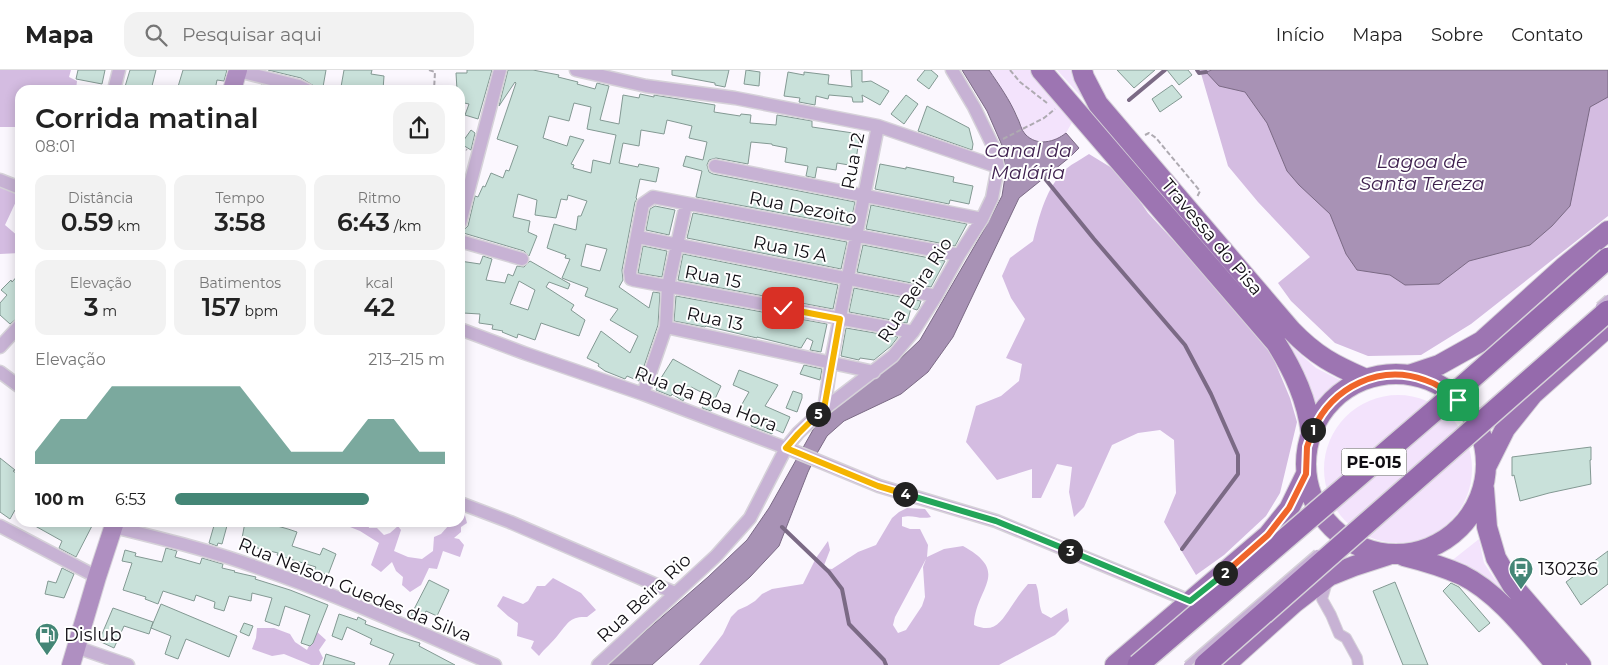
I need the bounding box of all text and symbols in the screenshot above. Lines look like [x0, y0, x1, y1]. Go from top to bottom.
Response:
search box [124, 12, 474, 57]
text: Mapa [25, 20, 94, 49]
icon: search [142, 21, 170, 49]
text: Pesquisar aqui [182, 23, 322, 46]
text: Início [1276, 24, 1324, 46]
text: Mapa [1352, 24, 1403, 46]
text: Sobre [1431, 24, 1483, 46]
text: Contato [1511, 24, 1583, 46]
text: Corrida matinal [35, 101, 259, 135]
button: share [393, 102, 445, 154]
street label: Rua 12 [837, 131, 869, 191]
text: 08:01 [35, 137, 76, 156]
water label: Canal da Malária [984, 139, 1072, 184]
water label: Lagoa de Santa Tereza [1359, 150, 1485, 195]
street label: Travessa do Pisa [1157, 174, 1267, 300]
street label: Rua Dezoito [747, 187, 859, 229]
text: Distância [68, 189, 133, 207]
text: Tempo [216, 189, 264, 207]
text: Ritmo [358, 189, 401, 207]
text: 0.59 [61, 207, 114, 237]
text: 3:58 [214, 207, 266, 237]
text: 6:43 [337, 207, 390, 237]
text: km [114, 217, 141, 235]
text: /km [390, 217, 422, 235]
street label: Rua 15 A [751, 231, 829, 267]
street label: Rua Beira Rio [873, 233, 957, 347]
street label: Rua 15 [683, 261, 743, 293]
text: Elevação [70, 274, 132, 292]
text: Batimentos [199, 274, 281, 292]
text: kcal [365, 274, 393, 292]
pin [762, 287, 804, 329]
text: 3 [84, 292, 99, 322]
text: 157 [202, 292, 241, 322]
text: 42 [364, 292, 395, 322]
icon: check [769, 294, 797, 322]
text: m [99, 302, 117, 320]
text: bpm [241, 302, 278, 320]
street label: Rua 13 [685, 302, 745, 336]
text: Elevação [35, 350, 106, 369]
text: 213–215 m [368, 350, 445, 369]
street label: Rua da Boa Hora [631, 362, 781, 436]
pin [1437, 379, 1479, 421]
icon: arrive [1444, 386, 1472, 414]
pin: 5 [806, 402, 830, 426]
text: 5 [814, 405, 823, 423]
pin: 1 [1300, 418, 1326, 442]
text: 1 [1311, 421, 1316, 439]
road number: PE-015 [1342, 448, 1406, 476]
pin: 4 [892, 482, 918, 506]
text: 4 [901, 485, 910, 503]
text: 100 m [35, 490, 84, 509]
text: 6:53 [115, 490, 146, 509]
street label: Rua Nelson Guedes da Silva [235, 533, 475, 647]
pin: 3 [1058, 538, 1082, 564]
text: 3 [1066, 542, 1075, 560]
street label: Rua Beira Rio [592, 549, 696, 647]
bus stop icon: 130236 [1508, 556, 1534, 590]
place label: 130236 [1538, 558, 1598, 580]
pin: 2 [1212, 560, 1238, 586]
text: 2 [1221, 564, 1230, 582]
fuel station icon: Dislub [34, 622, 60, 656]
place label: Dislub [64, 624, 122, 646]

